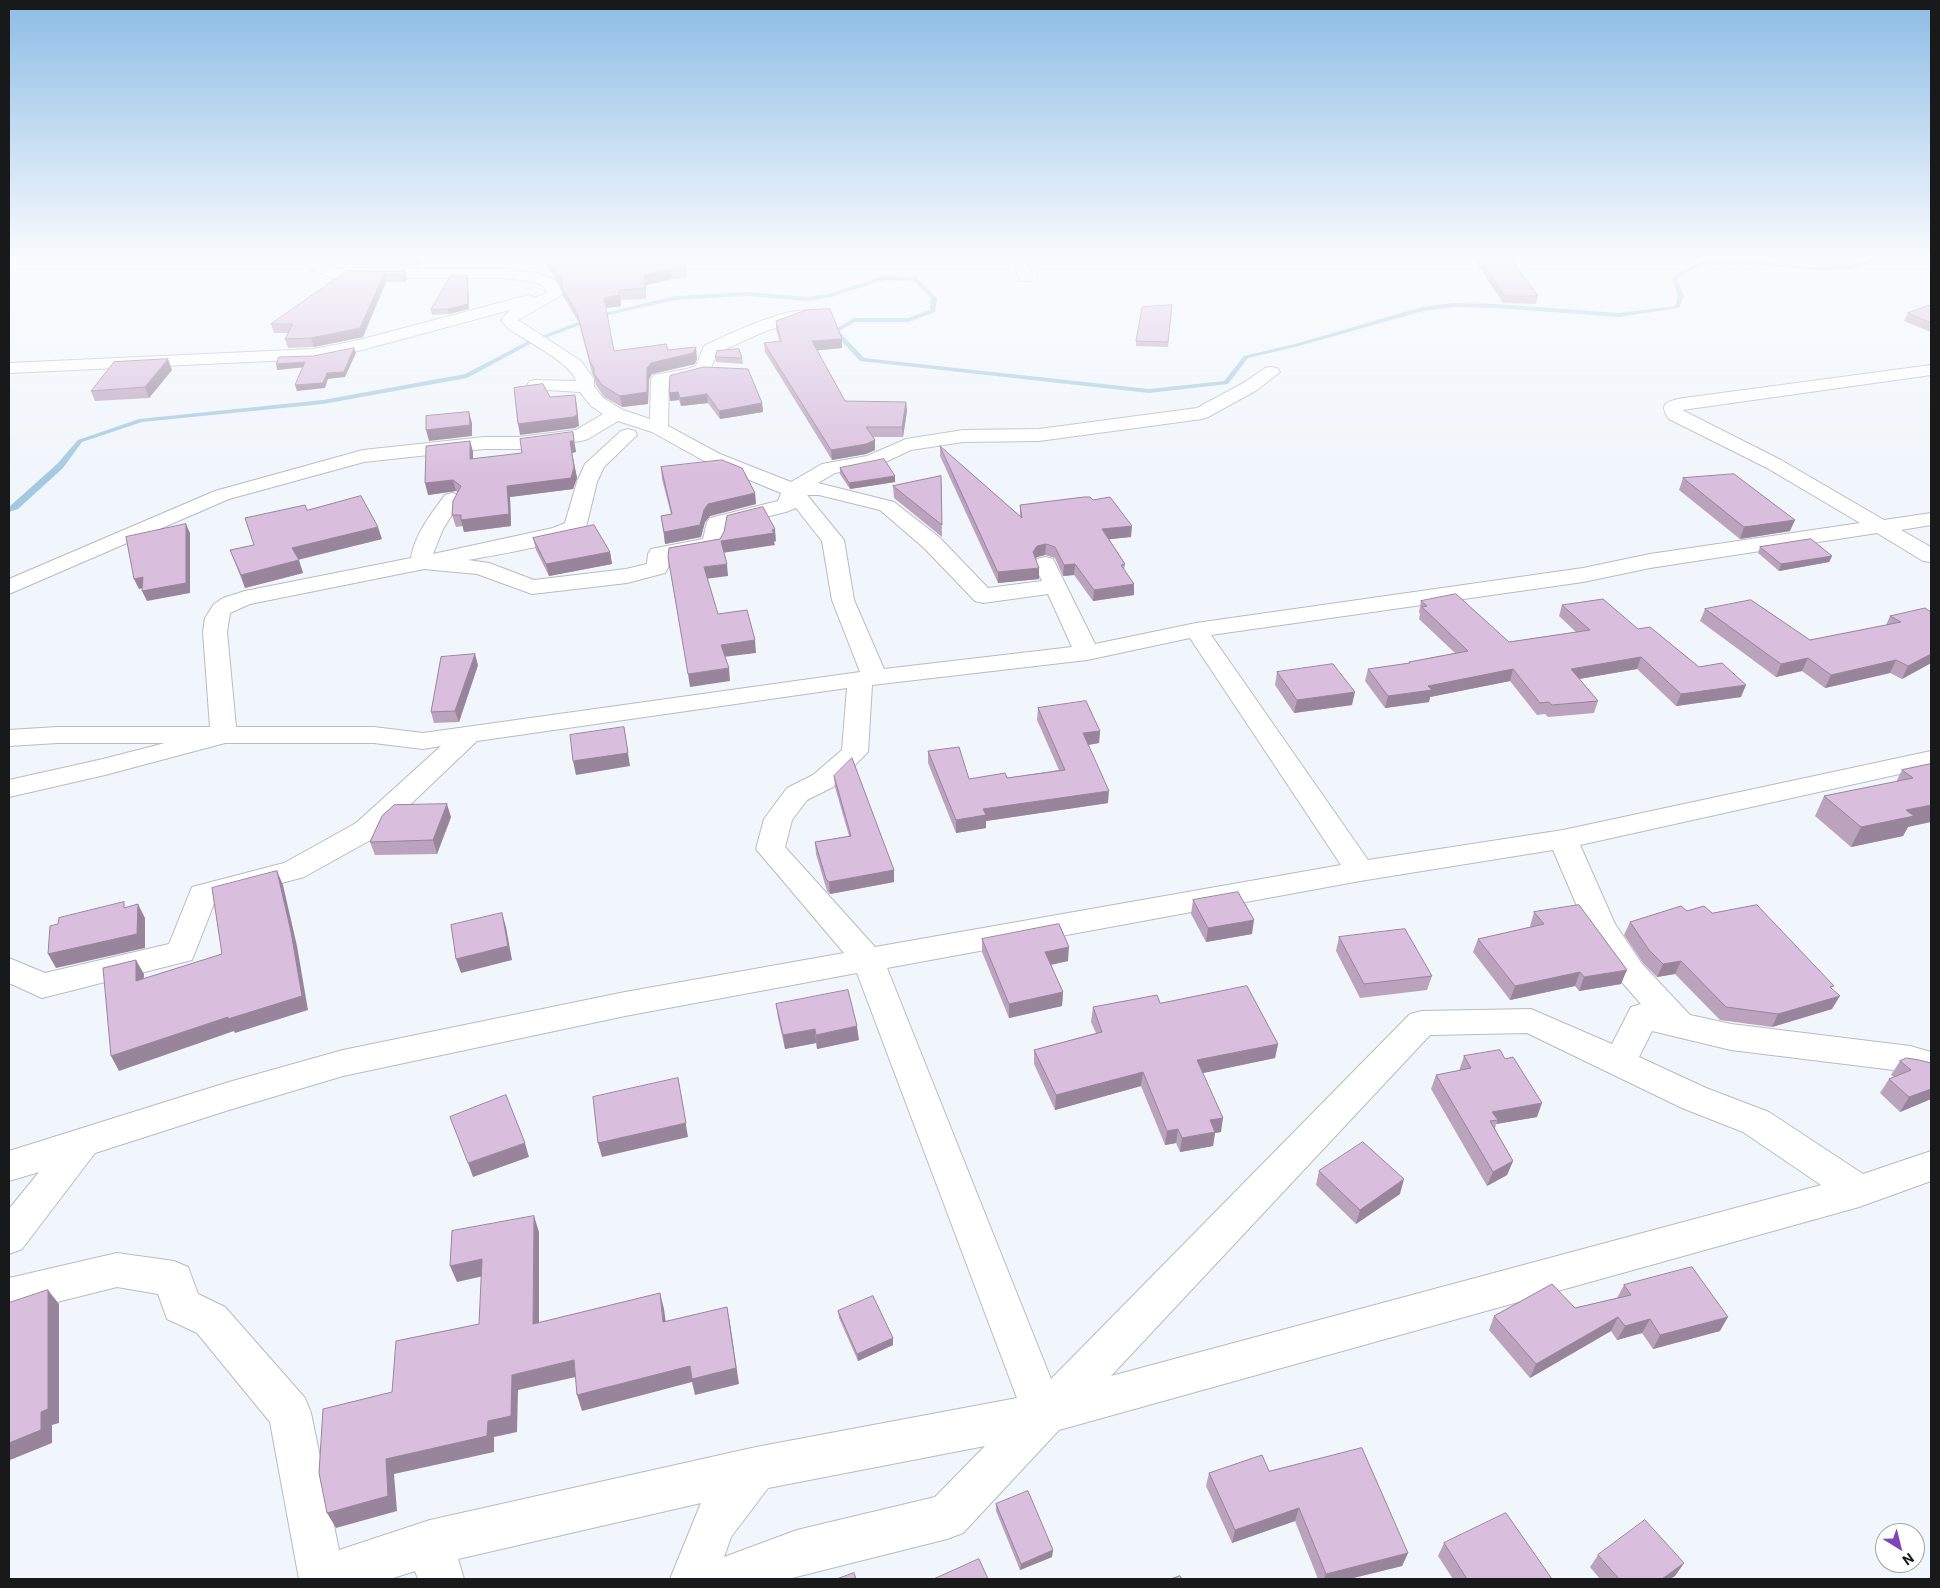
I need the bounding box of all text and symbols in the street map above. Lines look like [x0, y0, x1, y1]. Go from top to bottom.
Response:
north arrow [1875, 1523, 1925, 1573]
text: N [1900, 1550, 1917, 1569]

